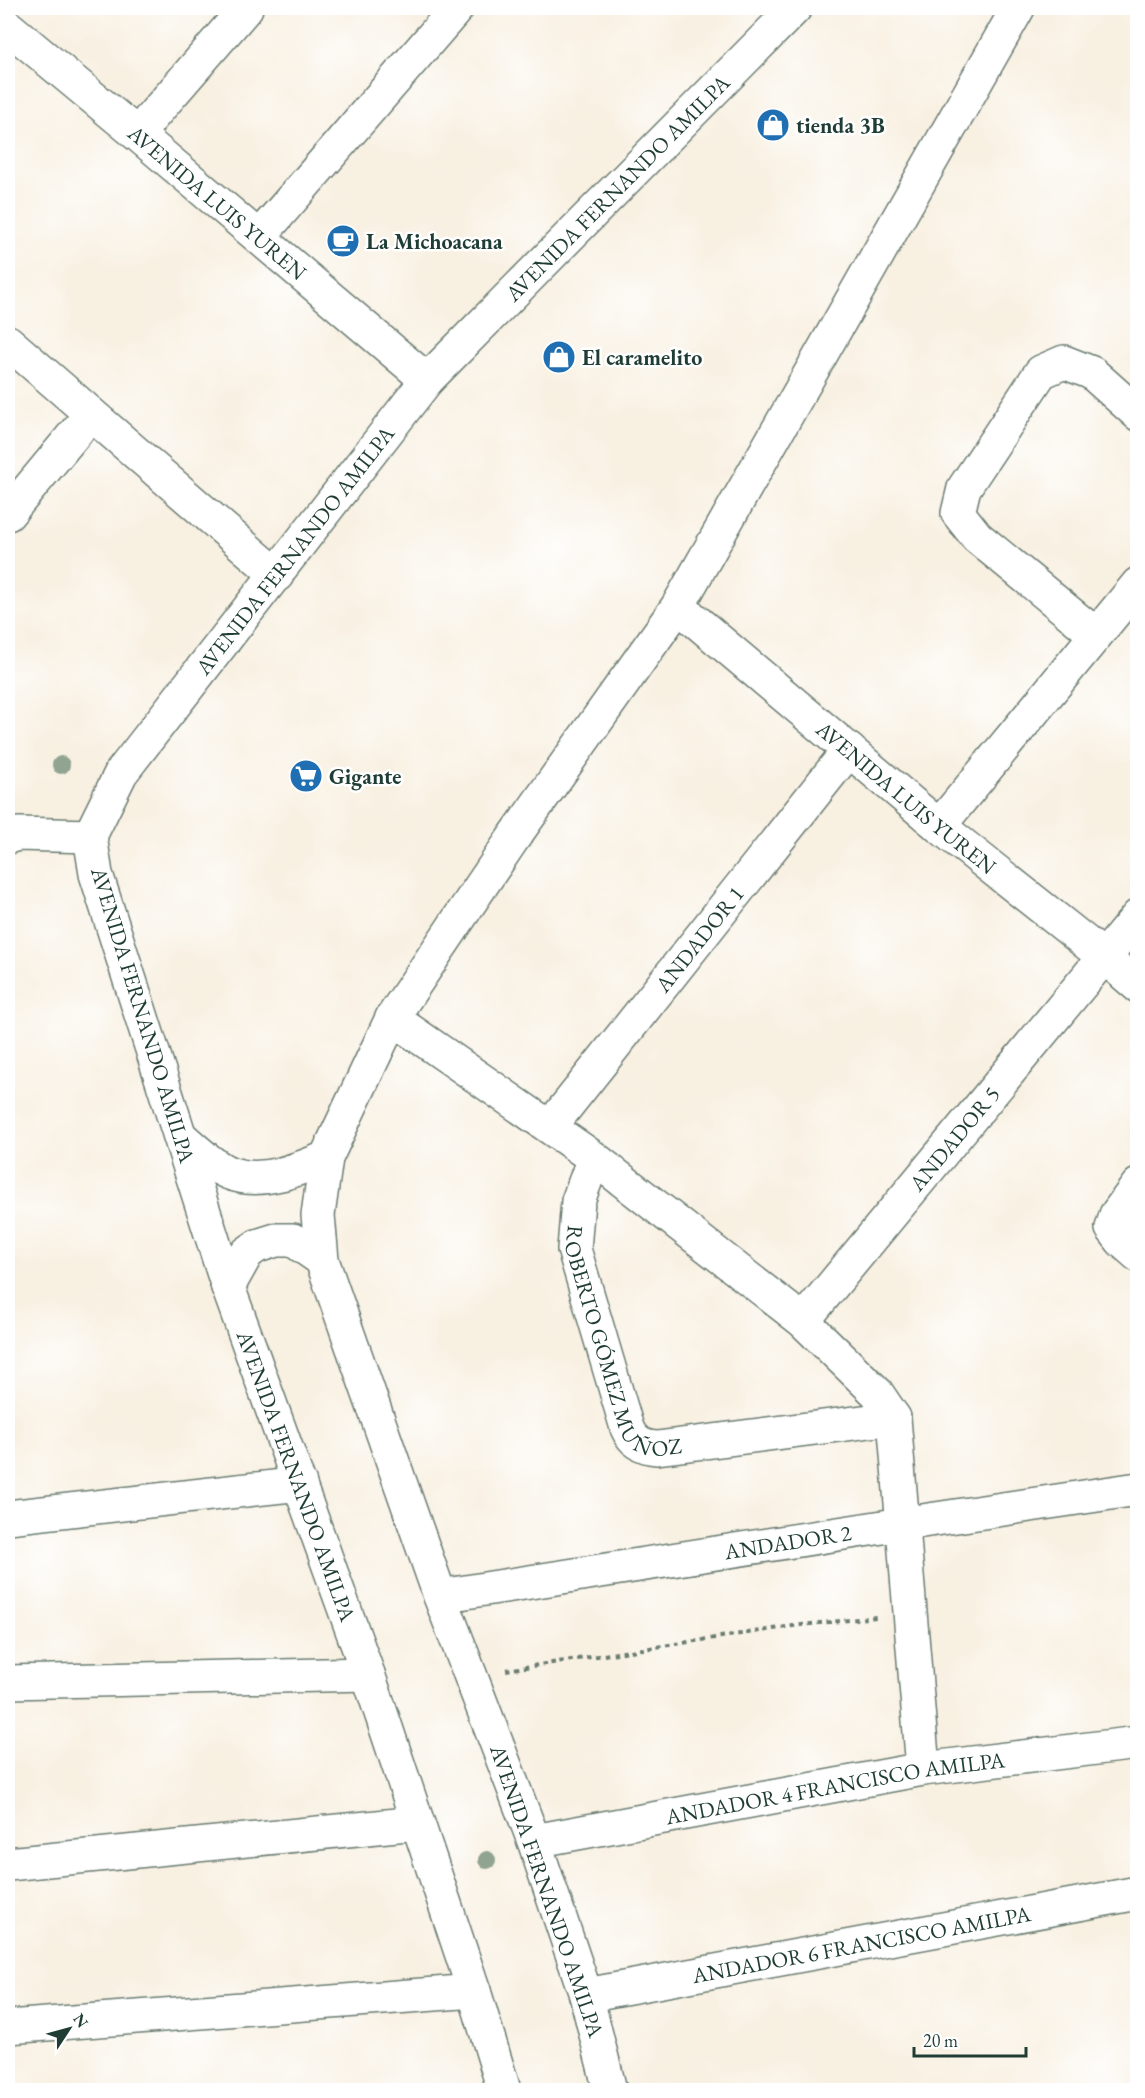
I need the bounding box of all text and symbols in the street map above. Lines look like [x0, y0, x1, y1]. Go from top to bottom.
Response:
street label: AVENIDA FERNANDO AMILPA [498, 68, 736, 308]
shop icon: tienda 3B [755, 107, 791, 143]
place label: tienda 3B [796, 111, 885, 140]
street label: AVENIDA LUIS YUREN [121, 117, 313, 287]
cafe icon: La Michoacana [325, 223, 361, 259]
place label: La Michoacana [366, 227, 503, 256]
shop icon: El caramelito [541, 339, 577, 375]
place label: El caramelito [582, 343, 702, 372]
street label: AVENIDA FERNANDO AMILPA [188, 419, 401, 681]
street label: AVENIDA LUIS YUREN [809, 714, 1003, 881]
supermarket icon: Gigante [288, 758, 324, 794]
place label: Gigante [329, 762, 401, 791]
street label: AVENIDA FERNANDO AMILPA [84, 863, 202, 1167]
street label: ANDADOR 1 [647, 880, 750, 999]
street label: ANDADOR 5 [901, 1080, 1006, 1198]
street label: ROBERTO GÓMEZ MUÑOZ [558, 1224, 683, 1463]
street label: AVENIDA FERNANDO AMILPA [229, 1325, 363, 1626]
street label: ANDADOR 2 [721, 1518, 854, 1566]
street label: AVENIDA FERNANDO AMILPA [483, 1740, 611, 2042]
street label: ANDADOR 4 FRANCISCO AMILPA [662, 1745, 1007, 1831]
street label: ANDADOR 6 FRANCISCO AMILPA [689, 1898, 1034, 1990]
north arrow [39, 1999, 99, 2059]
text: N [68, 2009, 93, 2032]
scale bar [914, 2020, 1026, 2058]
text: 20 m [923, 2029, 958, 2052]

